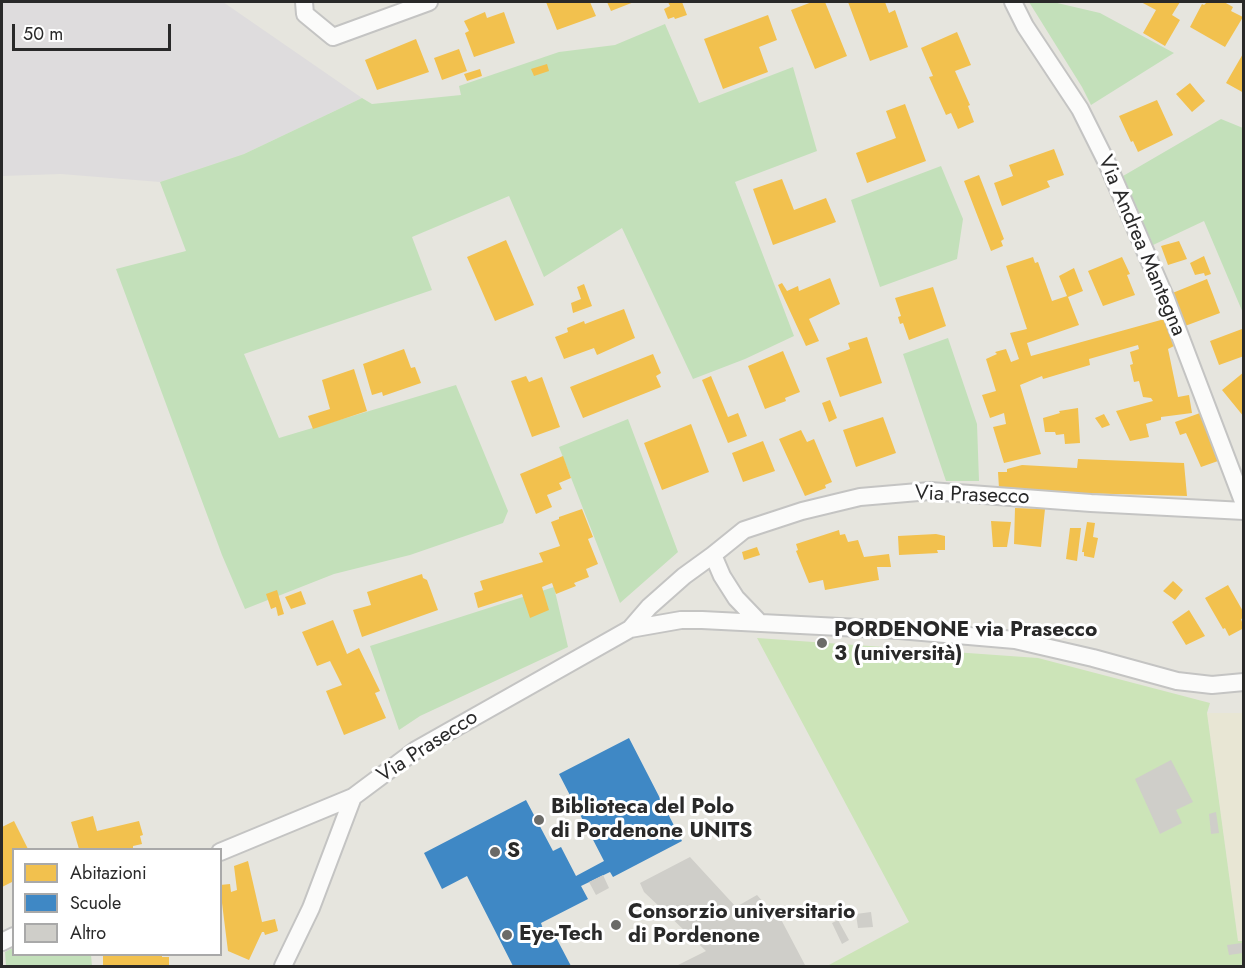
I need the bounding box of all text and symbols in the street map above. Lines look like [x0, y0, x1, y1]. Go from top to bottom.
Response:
scale bar [15, 12, 174, 50]
text: 50 m [23, 21, 63, 47]
street label: Via Andrea Mantegna [1092, 152, 1190, 340]
street label: Via Prasecco [914, 481, 1030, 511]
place label: PORDENONE via Prasecco 3 (università) [834, 618, 1097, 668]
marker: PORDENONE via Prasecco 3 (università) [815, 636, 829, 650]
street label: Via Prasecco [373, 705, 483, 789]
place label: Biblioteca del Polo di Pordenone UNITS [551, 795, 752, 845]
marker: Biblioteca del Polo di Pordenone UNITS [532, 813, 546, 827]
place label: S [507, 839, 520, 865]
marker: S [488, 845, 502, 859]
legend [12, 848, 222, 956]
text: Abitazioni [70, 860, 147, 886]
text: Scuole [70, 890, 121, 916]
place label: Consorzio universitario di Pordenone [628, 900, 855, 950]
marker: Consorzio universitario di Pordenone [609, 918, 623, 932]
text: Altro [70, 920, 106, 946]
place label: Eye-Tech [519, 922, 603, 948]
marker: Eye-Tech [500, 928, 514, 942]

